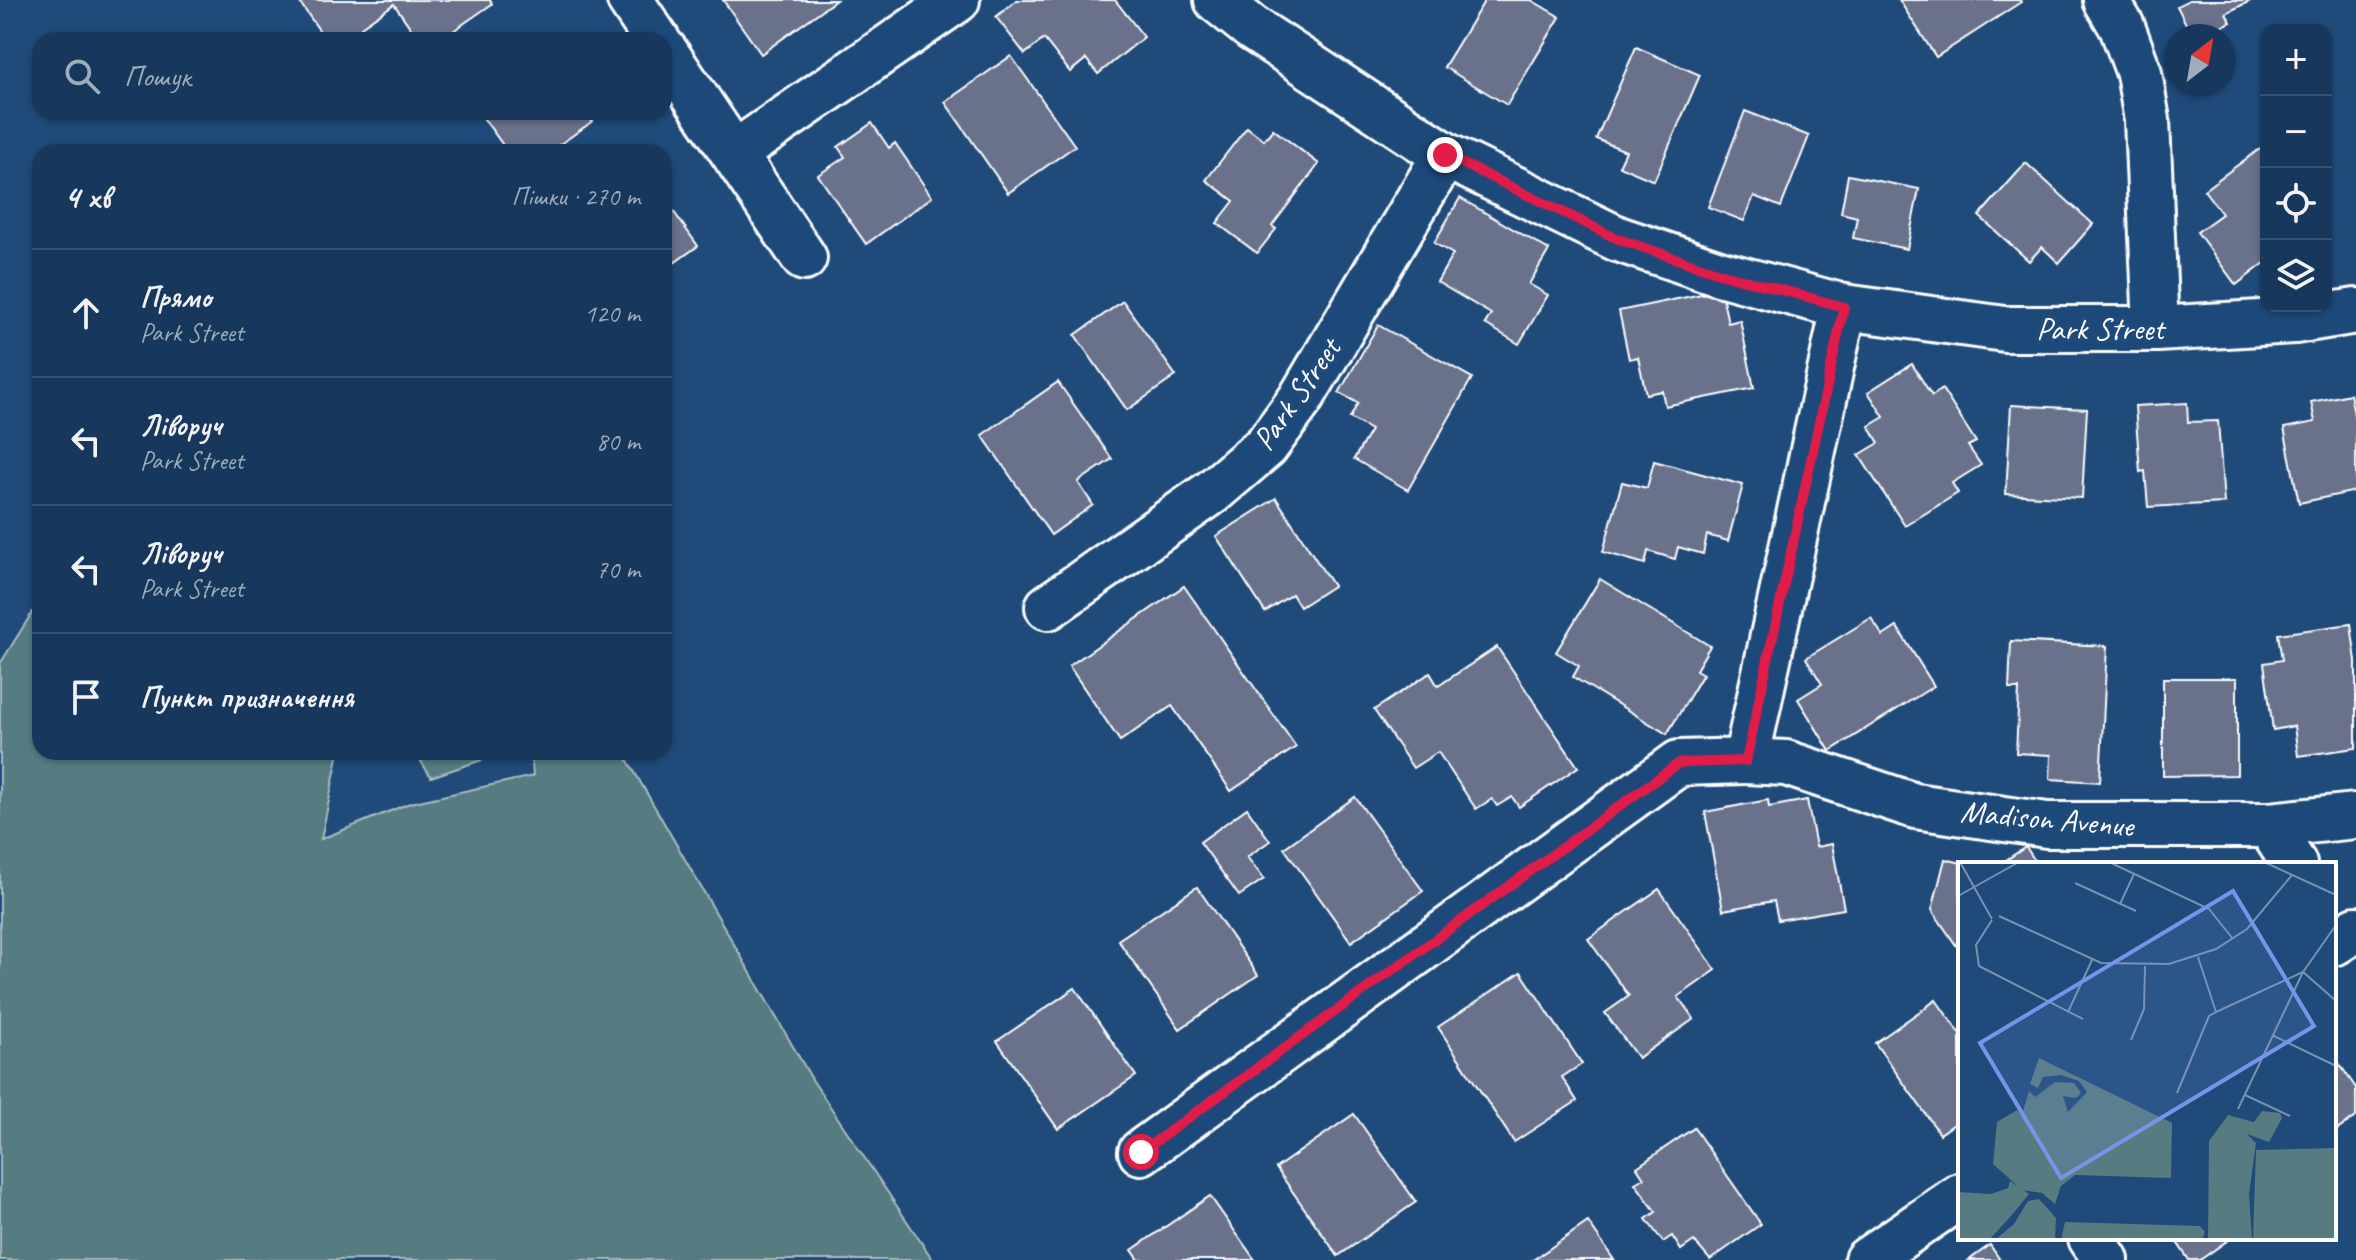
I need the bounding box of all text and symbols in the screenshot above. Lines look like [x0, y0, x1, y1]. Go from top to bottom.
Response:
north arrow [2164, 24, 2236, 96]
map controls [2260, 24, 2332, 312]
button: + [2260, 24, 2332, 96]
search box [32, 32, 672, 120]
icon: search [60, 54, 104, 98]
text: Пошук [124, 57, 191, 95]
button: − [2260, 96, 2332, 168]
route end [1427, 137, 1463, 173]
button: locate [2260, 168, 2332, 240]
text: 4 хв [64, 175, 110, 218]
text: Пішки · 270 m [512, 180, 640, 213]
button: layers [2260, 240, 2332, 312]
text: Прямо [140, 278, 211, 316]
icon: ahead [64, 291, 108, 335]
text: 120 m [584, 297, 640, 330]
street label: Park Street [2036, 308, 2167, 349]
text: Park Street [140, 316, 244, 349]
street label: Park Street [1243, 327, 1352, 458]
text: Ліворуч [140, 406, 221, 444]
icon: left [64, 419, 108, 463]
text: 80 m [596, 425, 640, 458]
text: Park Street [140, 444, 244, 477]
text: Ліворуч [140, 534, 221, 572]
icon: left [64, 547, 108, 591]
text: 70 m [596, 553, 640, 586]
text: Park Street [140, 572, 244, 605]
icon: arrive [64, 675, 108, 719]
text: Пункт призначення [140, 678, 354, 716]
street label: Madison Avenue [1959, 791, 2138, 847]
inset map [1958, 862, 2336, 1240]
route start [1123, 1134, 1159, 1170]

